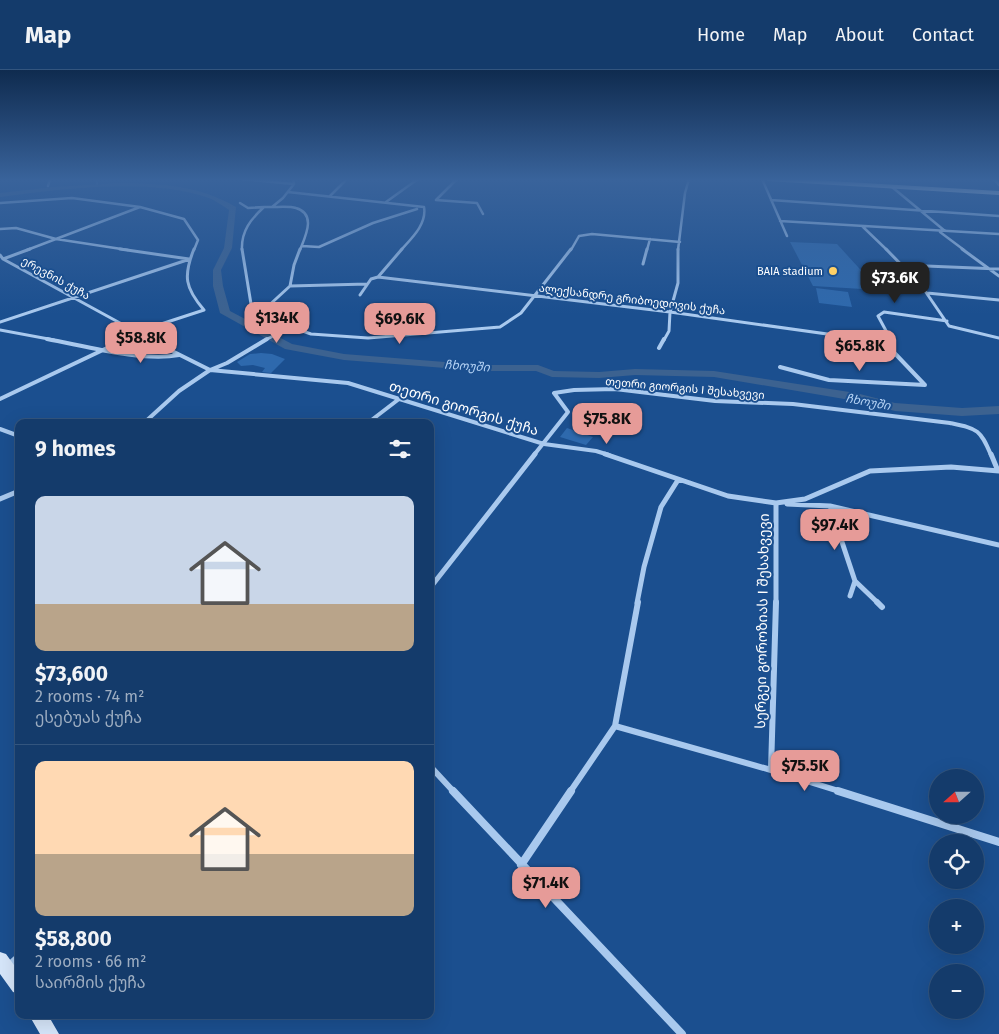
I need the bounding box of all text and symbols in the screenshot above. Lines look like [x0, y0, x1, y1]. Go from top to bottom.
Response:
text: Map [25, 21, 71, 49]
text: Home [697, 24, 745, 46]
text: Map [773, 24, 807, 46]
text: About [835, 24, 884, 46]
text: Contact [912, 24, 974, 46]
street label: ერევნის ქუჩა [19, 254, 92, 303]
pin: $73.6K [854, 262, 936, 304]
place label: BAIA stadium [757, 265, 823, 278]
marker: BAIA stadium [827, 265, 839, 277]
text: $73.6K [872, 268, 919, 287]
street label: ალექსანდრე გრიბოედოვის ქუჩა [538, 282, 726, 317]
pin: $134K [242, 302, 312, 344]
pin: $69.6K [359, 302, 441, 345]
text: $134K [255, 308, 299, 327]
text: $69.6K [375, 309, 425, 328]
pin: $58.8K [100, 322, 182, 364]
text: $58.8K [116, 328, 166, 347]
pin: $65.8K [819, 330, 901, 372]
text: $65.8K [835, 336, 885, 355]
water label: ჩხოუში [444, 357, 491, 375]
street label: თეთრი გიორგის I შესახვევი [605, 375, 765, 402]
street label: თეთრი გიორგის ქუჩა [387, 378, 541, 439]
water label: ჩხოუში [844, 391, 893, 413]
pin: $75.8K [566, 402, 648, 445]
text: $75.8K [583, 409, 631, 428]
icon: filters [386, 435, 414, 463]
text: 9 homes [35, 436, 116, 462]
pin: $97.4K [794, 508, 876, 551]
street label: სერგეი გოროზიას I შესახვევი [752, 513, 773, 729]
text: $97.4K [811, 515, 859, 534]
icon: home [180, 528, 270, 618]
text: $73,600 [35, 661, 108, 687]
text: 2 rooms · 74 m² [35, 687, 144, 706]
text: ესებუას ქუჩა [35, 708, 142, 727]
pin: $75.5K [764, 750, 846, 792]
text: $75.5K [781, 756, 829, 775]
north arrow [929, 769, 984, 824]
map controls [929, 769, 984, 1019]
icon: home [180, 794, 270, 884]
button: locate [929, 834, 984, 889]
pin: $71.4K [505, 866, 587, 909]
text: $71.4K [523, 873, 569, 892]
button: + [929, 899, 984, 954]
text: $58,800 [35, 926, 112, 952]
text: 2 rooms · 66 m² [35, 952, 146, 971]
button: − [929, 964, 984, 1019]
text: საირმის ქუჩა [35, 973, 146, 992]

